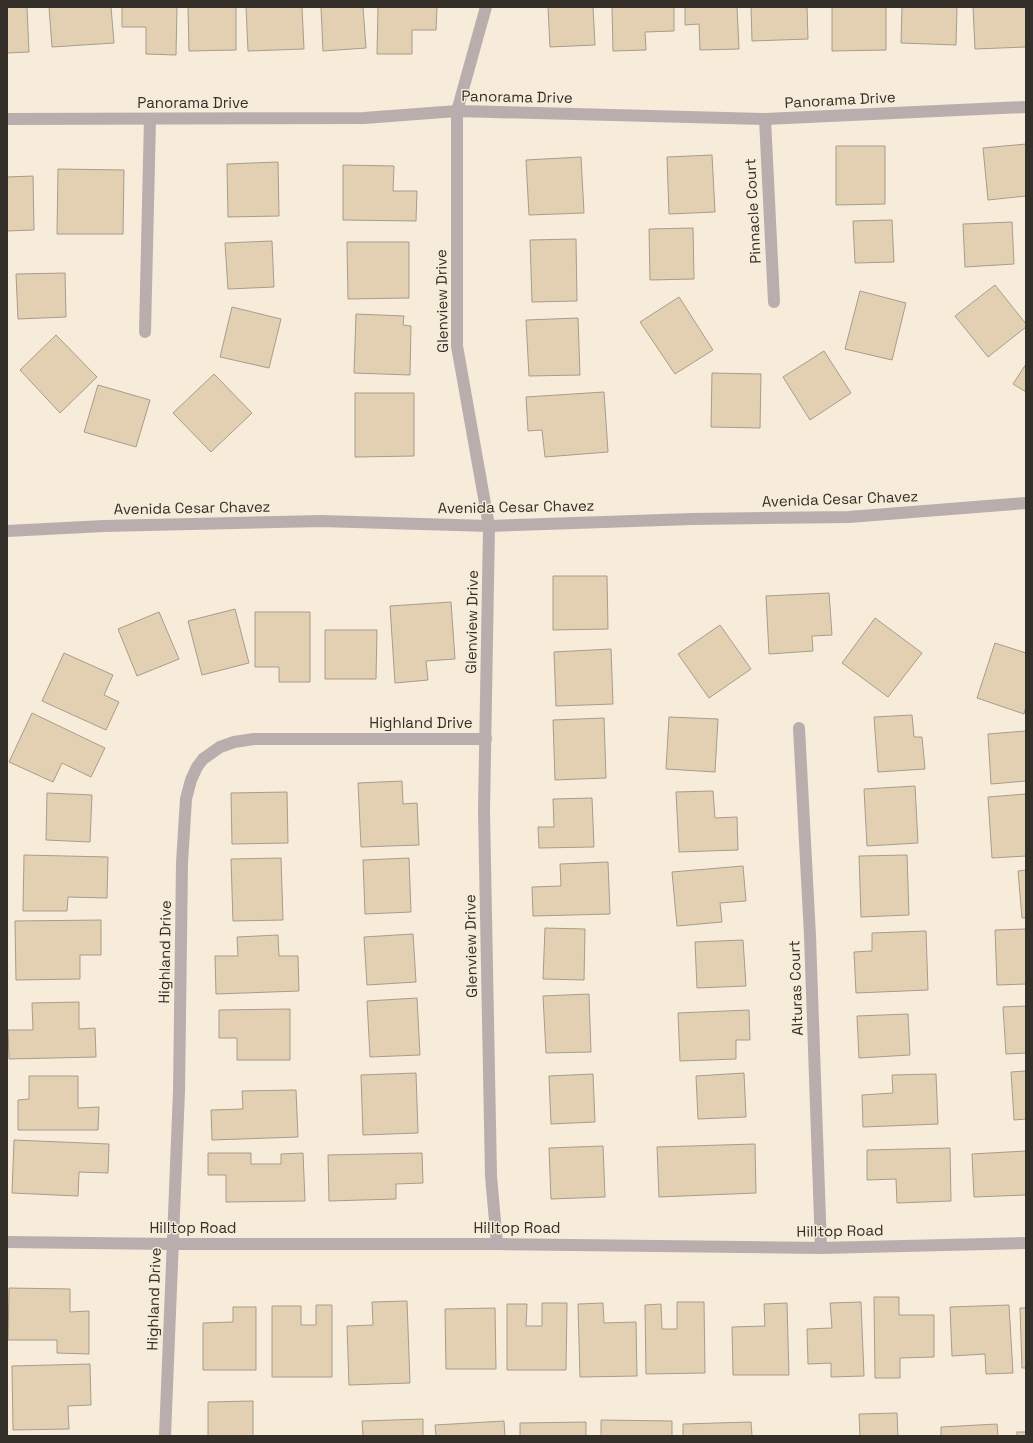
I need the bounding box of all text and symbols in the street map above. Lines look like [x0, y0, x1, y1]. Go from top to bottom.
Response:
street label: Panorama Drive [461, 86, 573, 107]
street label: Panorama Drive [784, 87, 896, 112]
street label: Panorama Drive [137, 93, 249, 112]
street label: Pinnacle Court [740, 158, 765, 264]
street label: Glenview Drive [431, 249, 452, 353]
street label: Avenida Cesar Chavez [761, 486, 919, 511]
street label: Avenida Cesar Chavez [438, 496, 594, 517]
street label: Avenida Cesar Chavez [114, 497, 270, 518]
street label: Glenview Drive [461, 570, 482, 674]
street label: Highland Drive [369, 713, 473, 732]
street label: Glenview Drive [460, 894, 481, 998]
street label: Highland Drive [154, 900, 175, 1004]
street label: Alturas Court [784, 940, 807, 1036]
street label: Hilltop Road [149, 1218, 237, 1237]
street label: Hilltop Road [473, 1218, 561, 1237]
street label: Hilltop Road [796, 1220, 884, 1241]
street label: Highland Drive [142, 1247, 165, 1351]

